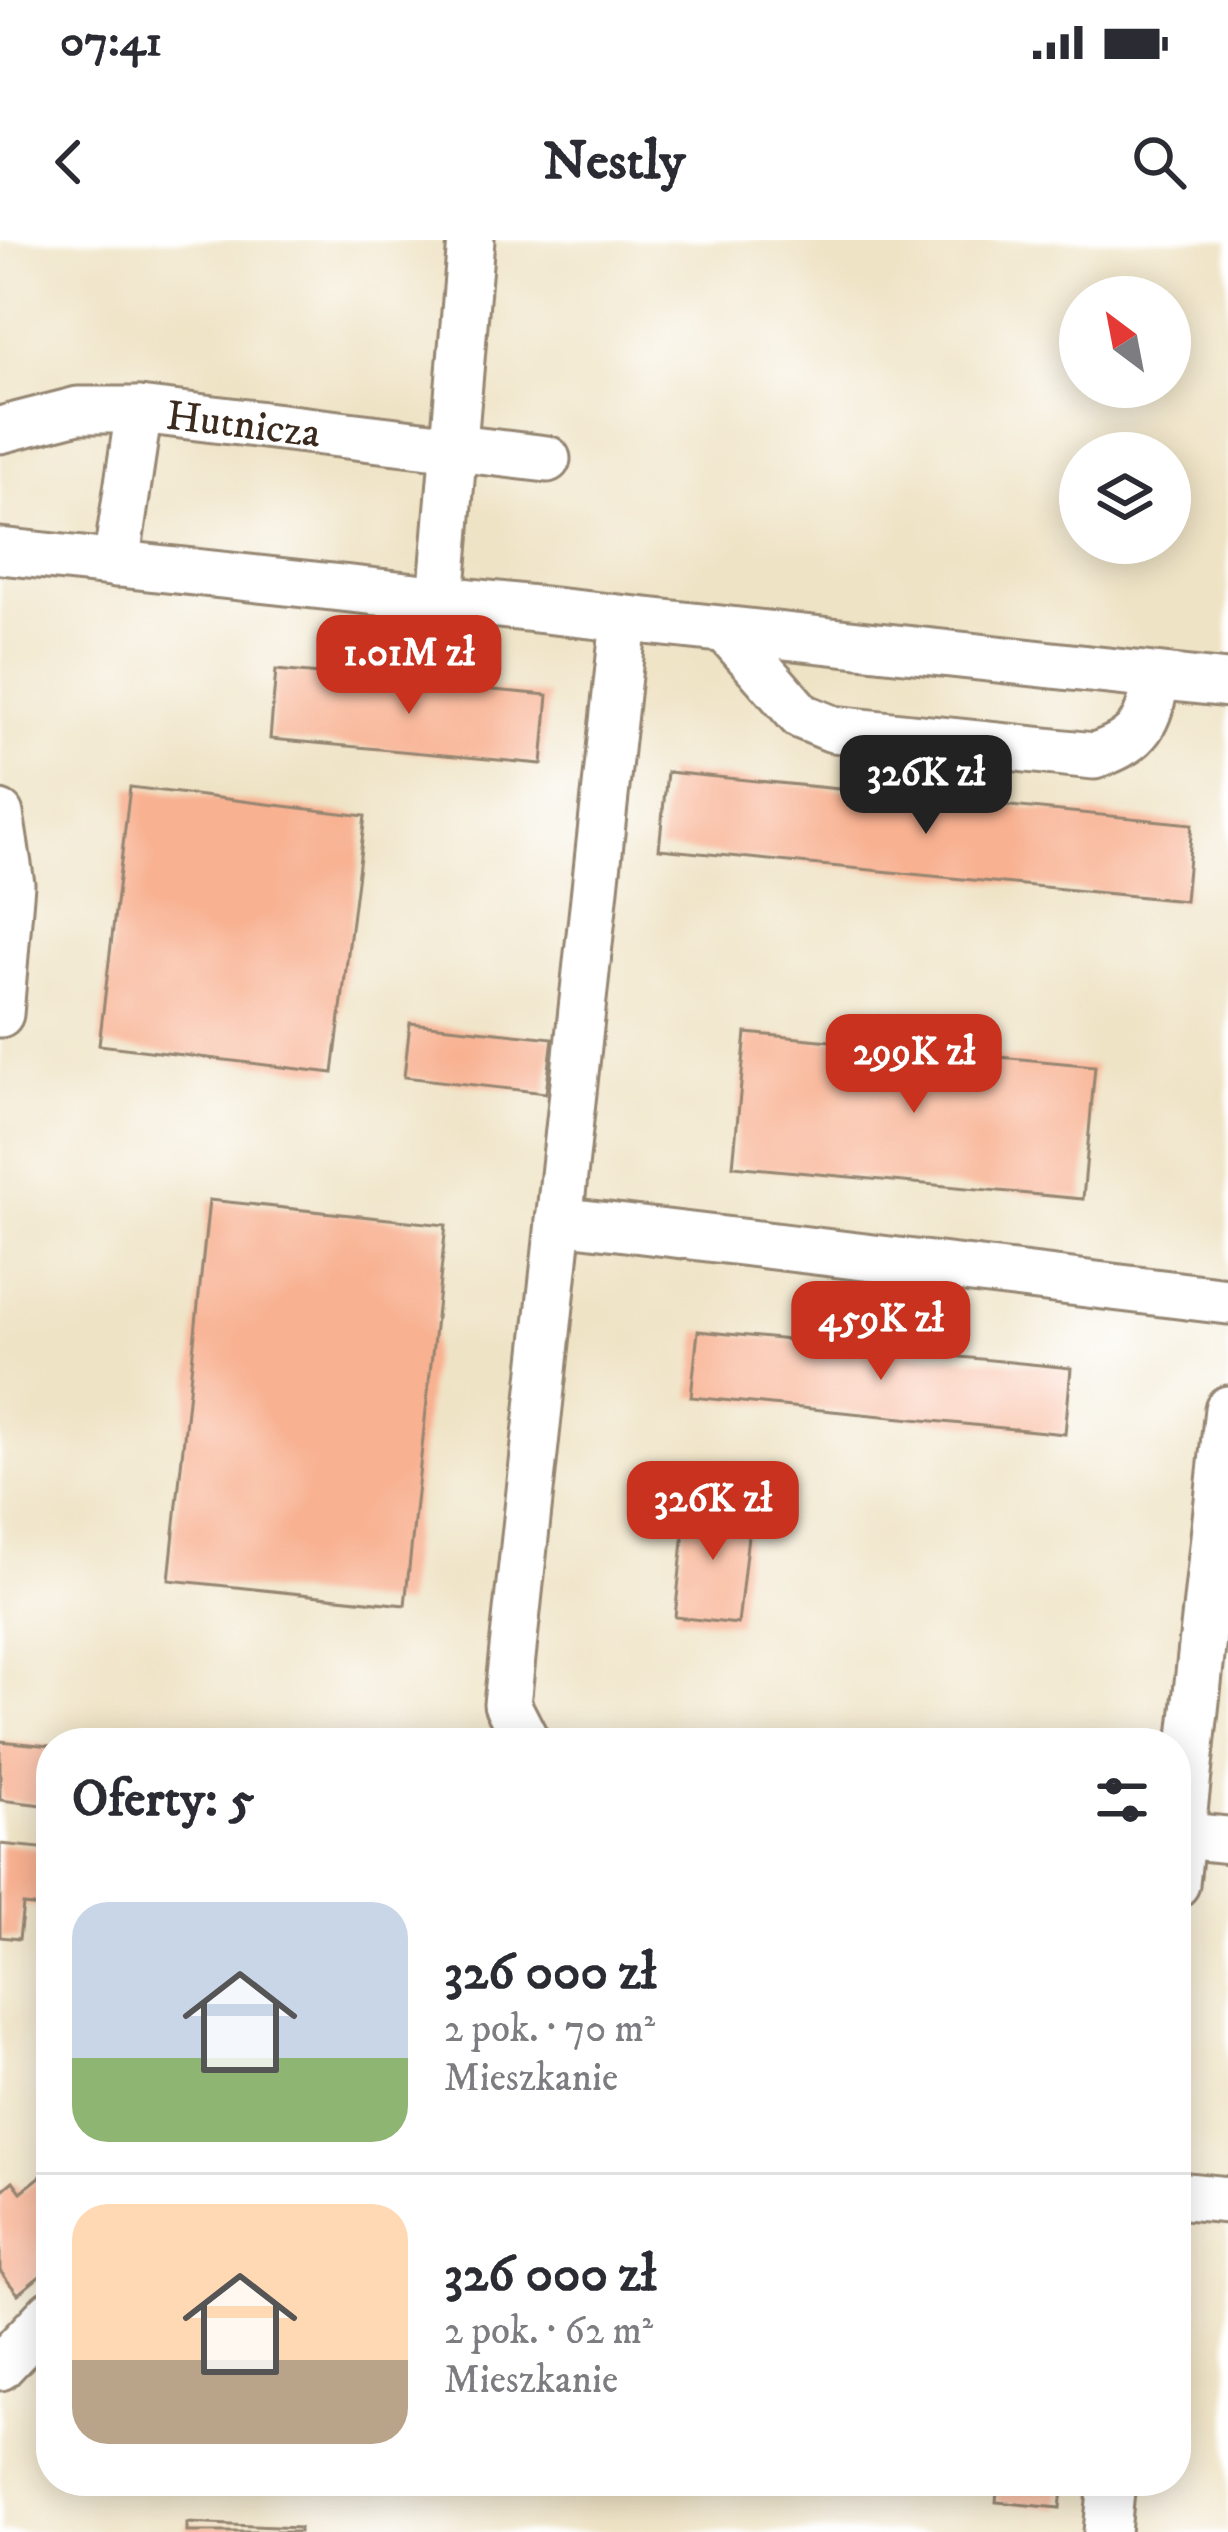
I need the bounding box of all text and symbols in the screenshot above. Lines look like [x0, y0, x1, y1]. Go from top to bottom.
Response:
text: 07:41 [60, 14, 162, 70]
icon: back [36, 129, 102, 195]
text: Nestly [543, 129, 685, 196]
icon: search [1126, 129, 1192, 195]
north arrow [1059, 276, 1191, 408]
map controls [1059, 276, 1191, 564]
street label: Hutnicza [163, 390, 324, 461]
button: layers [1059, 432, 1191, 564]
pin: 1.01M zł [285, 615, 533, 717]
text: 1.01M zł [343, 629, 475, 678]
pin: 326K zł [815, 735, 1037, 837]
text: 326K zł [867, 749, 985, 798]
pin: 299K zł [803, 1014, 1025, 1116]
text: 299K zł [853, 1028, 975, 1077]
pin: 459K zł [770, 1281, 992, 1383]
text: 459K zł [818, 1295, 944, 1344]
pin: 326K zł [602, 1461, 824, 1563]
text: 326K zł [654, 1475, 772, 1524]
icon: filters [1089, 1767, 1155, 1833]
text: Oferty: 5 [72, 1768, 254, 1832]
text: 326 000 zł [444, 1941, 656, 2005]
icon: home [168, 1950, 312, 2094]
text: 2 pok. · 70 m² [444, 2005, 655, 2054]
text: Mieszkanie [444, 2054, 618, 2103]
text: 326 000 zł [444, 2243, 656, 2307]
icon: home [168, 2252, 312, 2396]
text: 2 pok. · 62 m² [444, 2307, 653, 2356]
text: Mieszkanie [444, 2356, 618, 2405]

